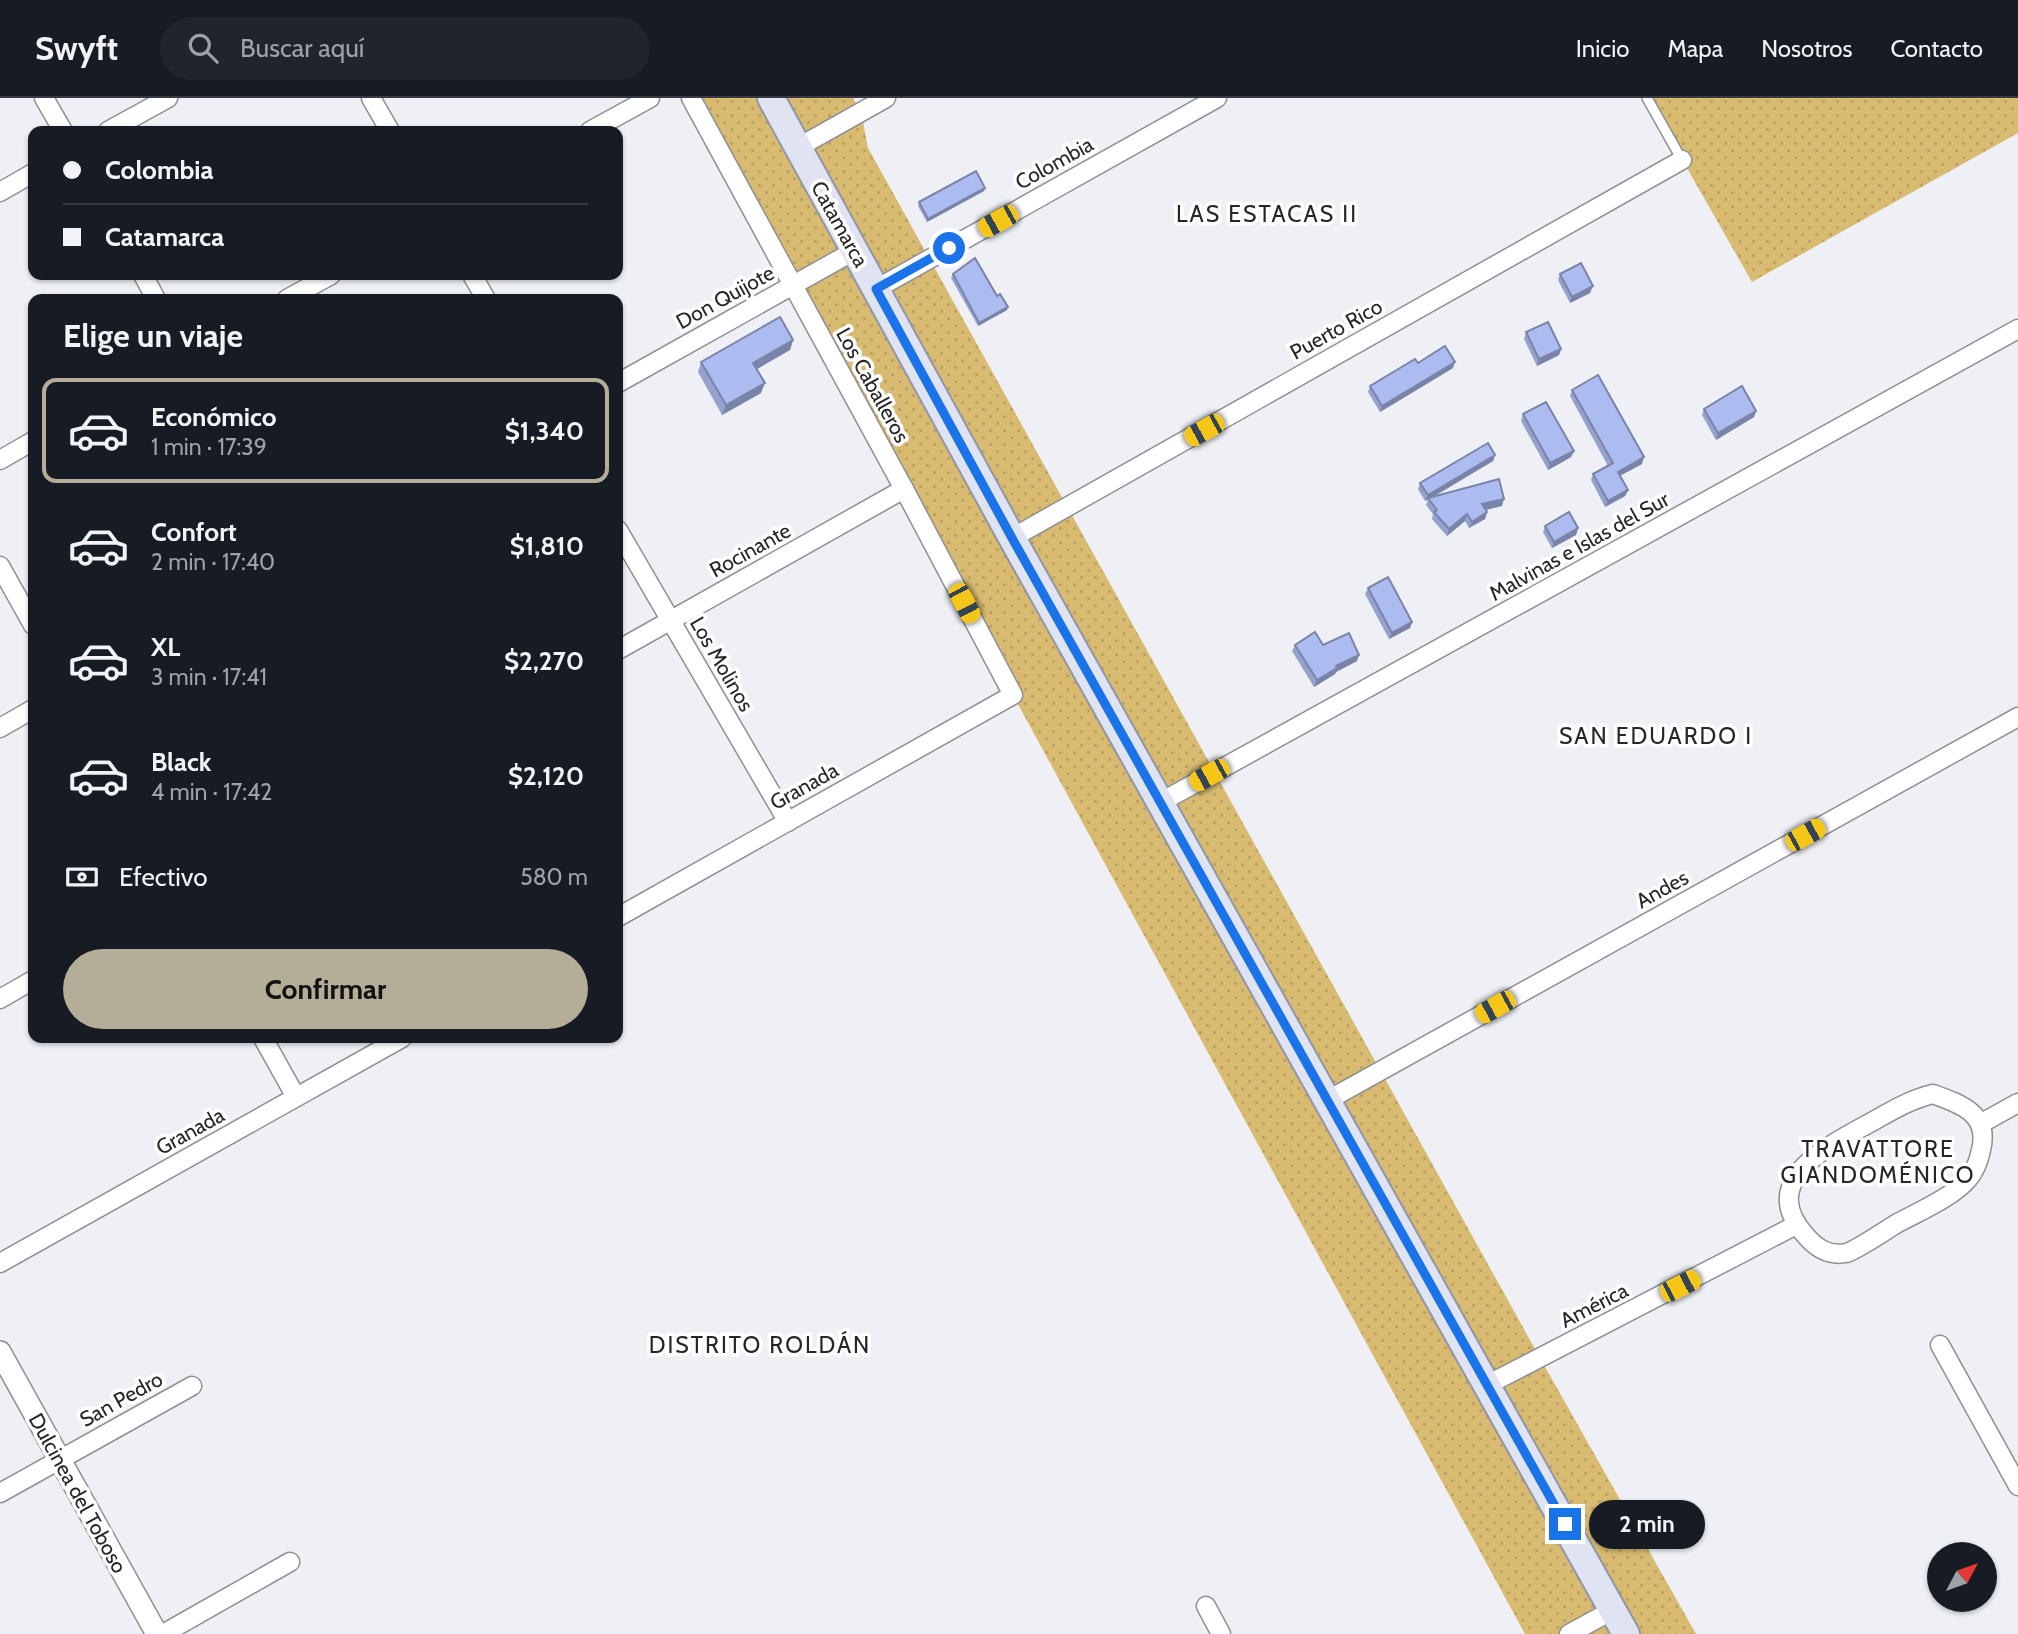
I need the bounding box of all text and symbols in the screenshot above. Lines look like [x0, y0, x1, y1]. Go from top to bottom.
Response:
search box [160, 17, 650, 80]
text: Swyft [35, 28, 118, 68]
icon: search [184, 29, 222, 67]
text: Buscar aquí [240, 32, 364, 64]
text: Inicio [1576, 34, 1629, 63]
text: Mapa [1667, 34, 1723, 63]
text: Nosotros [1761, 34, 1852, 63]
text: Contacto [1890, 34, 1983, 63]
street label: Colombia [1011, 131, 1097, 195]
text: Colombia [105, 154, 214, 186]
street label: Catamarca [806, 177, 874, 271]
district label: LAS ESTACAS II [1176, 200, 1358, 228]
car [975, 202, 1022, 240]
text: Catamarca [105, 221, 224, 253]
route start [933, 232, 965, 264]
street label: Don Quijote [672, 260, 779, 335]
street label: Puerto Rico [1286, 293, 1386, 365]
text: Elige un viaje [63, 316, 243, 355]
street label: Los Caballeros [831, 323, 915, 447]
icon: car [67, 399, 130, 462]
text: Económico [151, 401, 277, 433]
car [1181, 411, 1228, 449]
text: $1,340 [505, 415, 584, 447]
text: 1 min · 17:39 [151, 433, 267, 461]
street label: Malvinas e Islas del Sur [1485, 486, 1673, 606]
icon: car [67, 514, 130, 577]
text: Confort [151, 516, 237, 548]
street label: Rocinante [705, 517, 795, 582]
text: $1,810 [510, 530, 584, 562]
text: 2 min · 17:40 [151, 548, 275, 576]
car [945, 580, 984, 626]
street label: Los Molinos [685, 612, 759, 716]
icon: car [67, 629, 130, 692]
text: XL [151, 631, 180, 663]
text: $2,270 [504, 645, 584, 677]
text: 3 min · 17:41 [151, 663, 267, 691]
district label: SAN EDUARDO I [1559, 722, 1753, 750]
icon: car [67, 744, 130, 807]
text: Black [151, 746, 211, 778]
car [1186, 756, 1233, 794]
street label: Granada [766, 757, 842, 815]
text: $2,120 [508, 760, 584, 792]
text: 4 min · 17:42 [151, 778, 272, 806]
car [1782, 816, 1829, 854]
icon: cash [63, 858, 101, 896]
text: Efectivo [119, 861, 208, 893]
text: 580 m [520, 863, 588, 891]
street label: Andes [1632, 864, 1693, 913]
button: Confirmar [63, 949, 588, 1029]
car [1472, 988, 1519, 1026]
street label: Granada [152, 1102, 228, 1160]
district label: TRAVATTORE GIANDOMÉNICO [1781, 1135, 1975, 1189]
car [1657, 1267, 1704, 1305]
street label: América [1556, 1277, 1632, 1333]
district label: DISTRITO ROLDÁN [649, 1330, 871, 1359]
street label: San Pedro [75, 1366, 167, 1432]
street label: Dulcinea del Toboso [24, 1409, 132, 1577]
callout: 2 min [1590, 1500, 1705, 1548]
route end [1549, 1508, 1581, 1540]
text: 2 min [1619, 1510, 1675, 1538]
north arrow [1927, 1542, 1997, 1612]
map controls [1927, 1542, 1997, 1612]

